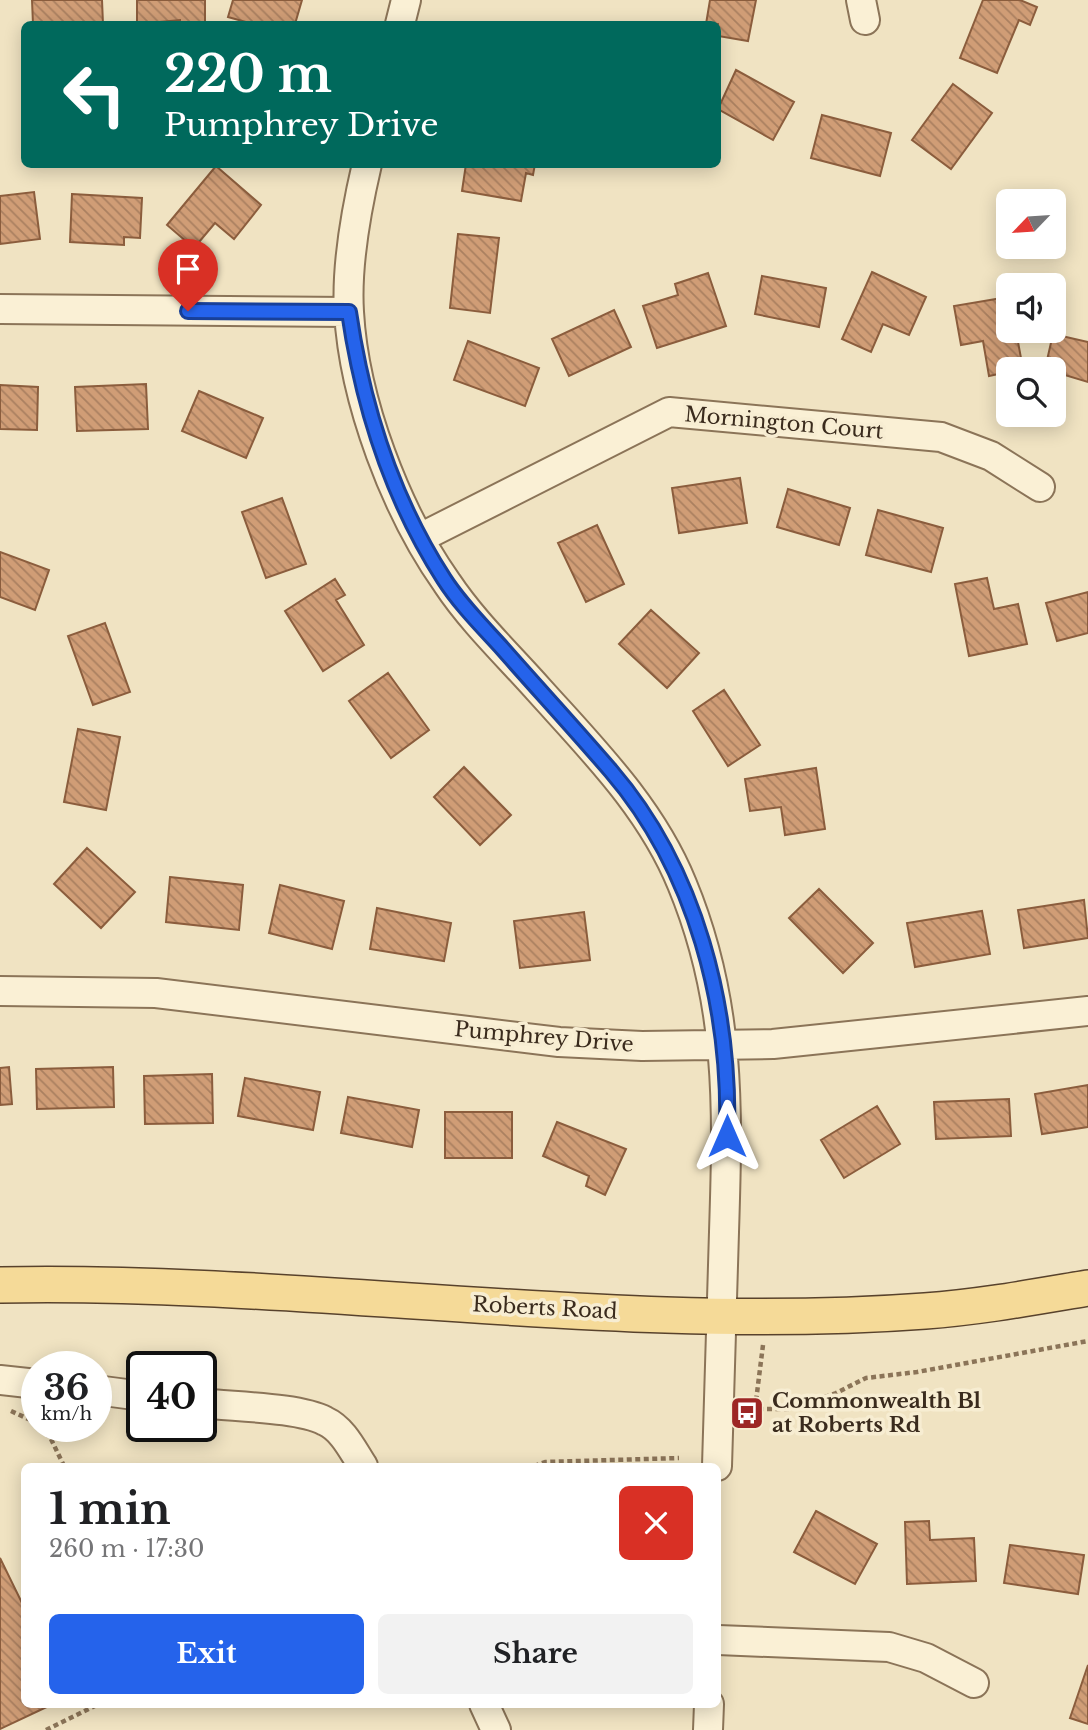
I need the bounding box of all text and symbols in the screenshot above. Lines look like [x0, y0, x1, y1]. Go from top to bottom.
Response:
text: 220 m [164, 44, 332, 105]
icon: left [49, 49, 140, 140]
text: Pumphrey Drive [164, 105, 438, 145]
north arrow [996, 189, 1066, 259]
map controls [996, 189, 1066, 427]
pin [158, 239, 218, 311]
icon: arrive [169, 250, 207, 288]
button: sound [996, 273, 1066, 343]
button: search [996, 357, 1066, 427]
street label: Mornington Court [683, 401, 885, 445]
street label: Pumphrey Drive [453, 1016, 635, 1058]
position arrow [690, 1099, 764, 1173]
street label: Roberts Road [472, 1291, 618, 1325]
speed limit sign: 40 [126, 1351, 217, 1442]
text: 36 [44, 1366, 89, 1409]
place label: Commonwealth Bl at Roberts Rd [772, 1388, 982, 1438]
bus stop icon: Commonwealth Bl at Roberts Rd [728, 1394, 766, 1432]
text: km/h [41, 1403, 92, 1425]
text: 1 min [49, 1483, 171, 1535]
button: close [619, 1486, 693, 1560]
text: 260 m · 17:30 [49, 1535, 204, 1563]
button: Exit [49, 1614, 364, 1694]
button: Share [378, 1614, 693, 1694]

